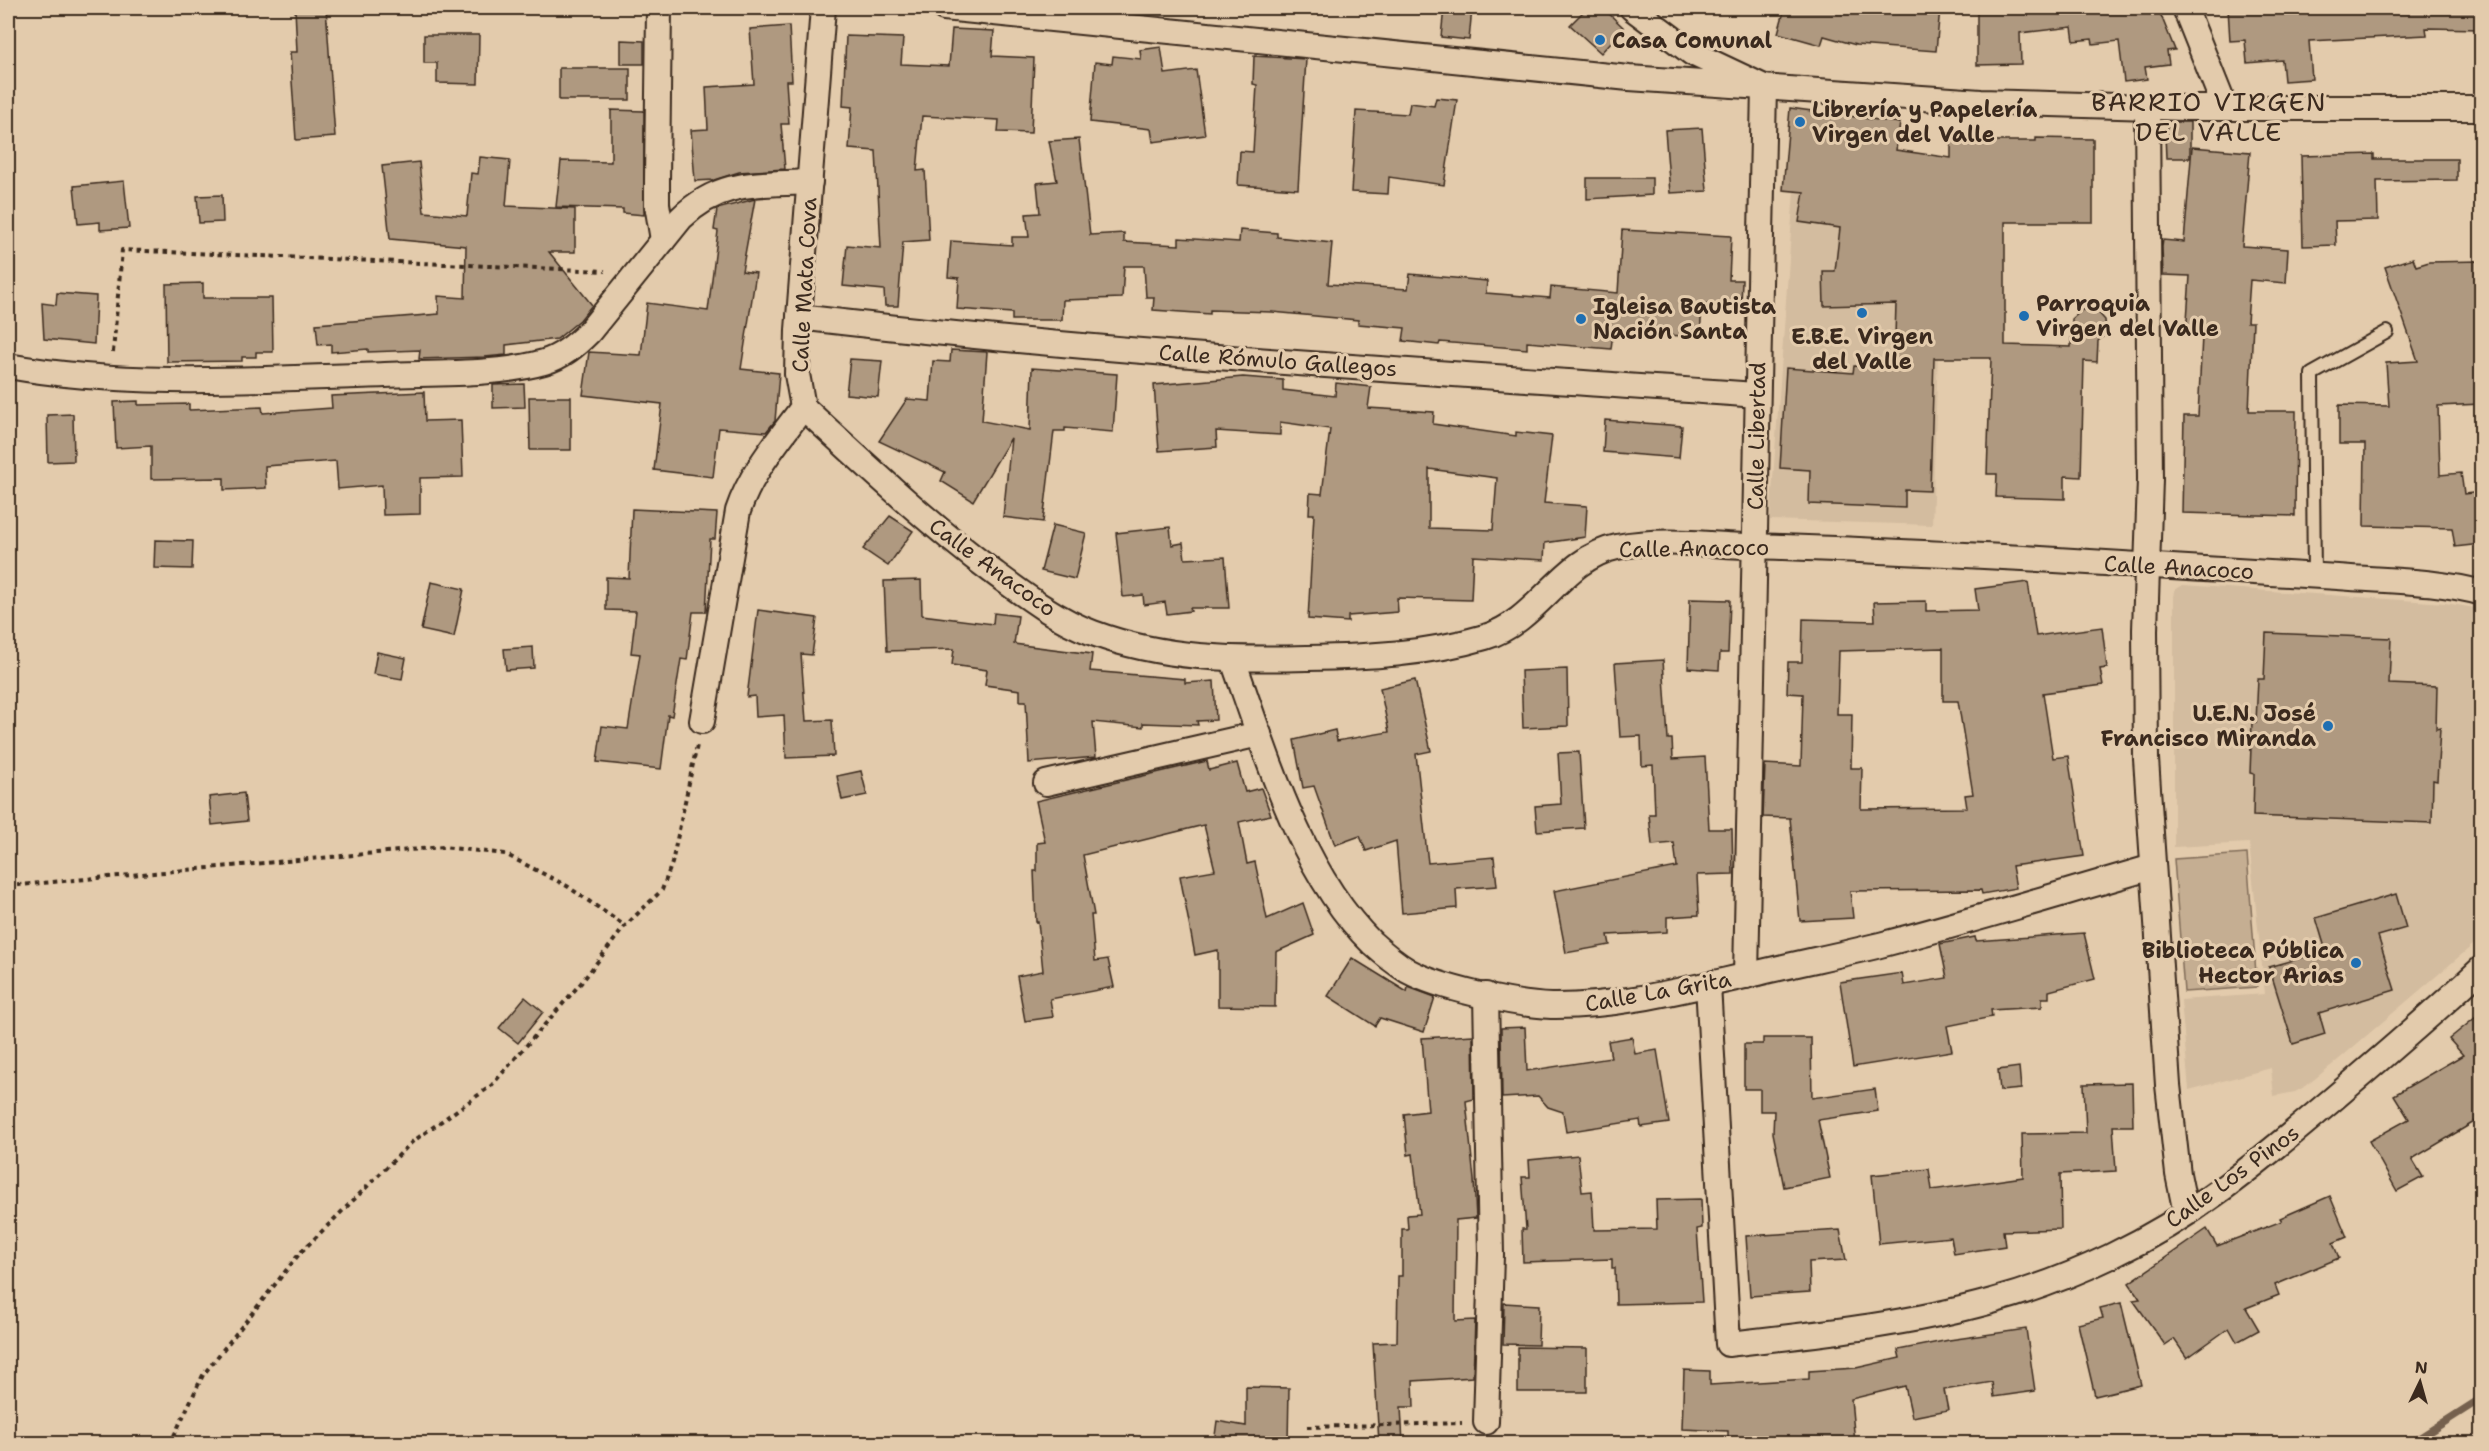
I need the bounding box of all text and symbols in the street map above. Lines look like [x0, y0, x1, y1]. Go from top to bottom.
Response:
place label: Casa Comunal [1612, 26, 1773, 55]
marker: Casa Comunal [1593, 33, 1607, 47]
district label: BARRIO VIRGEN DEL VALLE [2091, 84, 2327, 149]
place label: Librería y Papelería Virgen del Valle [1812, 95, 2037, 149]
marker: Librería y Papelería Virgen del Valle [1793, 115, 1807, 129]
street label: Calle Mata Cova [785, 196, 824, 373]
place label: Parroquia Virgen del Valle [2036, 289, 2219, 343]
place label: Igleisa Bautista Nación Santa [1593, 292, 1776, 346]
marker: E.B.E. Virgen del Valle [1855, 306, 1869, 320]
marker: Parroquia Virgen del Valle [2017, 309, 2031, 323]
marker: Igleisa Bautista Nación Santa [1574, 312, 1588, 326]
place label: E.B.E. Virgen del Valle [1791, 322, 1933, 376]
street label: Calle Rómulo Gallegos [1158, 338, 1398, 383]
street label: Calle Libertad [1741, 362, 1772, 510]
street label: Calle Anacoco [923, 511, 1062, 623]
street label: Calle Anacoco [1619, 533, 1769, 564]
street label: Calle Anacoco [2103, 549, 2255, 586]
place label: U.E.N. José Francisco Miranda [2101, 699, 2316, 753]
marker: U.E.N. José Francisco Miranda [2321, 719, 2335, 733]
place label: Biblioteca Pública Hector Arias [2142, 936, 2344, 990]
marker: Biblioteca Pública Hector Arias [2349, 956, 2363, 970]
street label: Calle La Grita [1583, 964, 1734, 1019]
street label: Calle Los Pinos [2160, 1118, 2305, 1235]
north arrow [2390, 1352, 2450, 1412]
text: N [2414, 1357, 2428, 1379]

